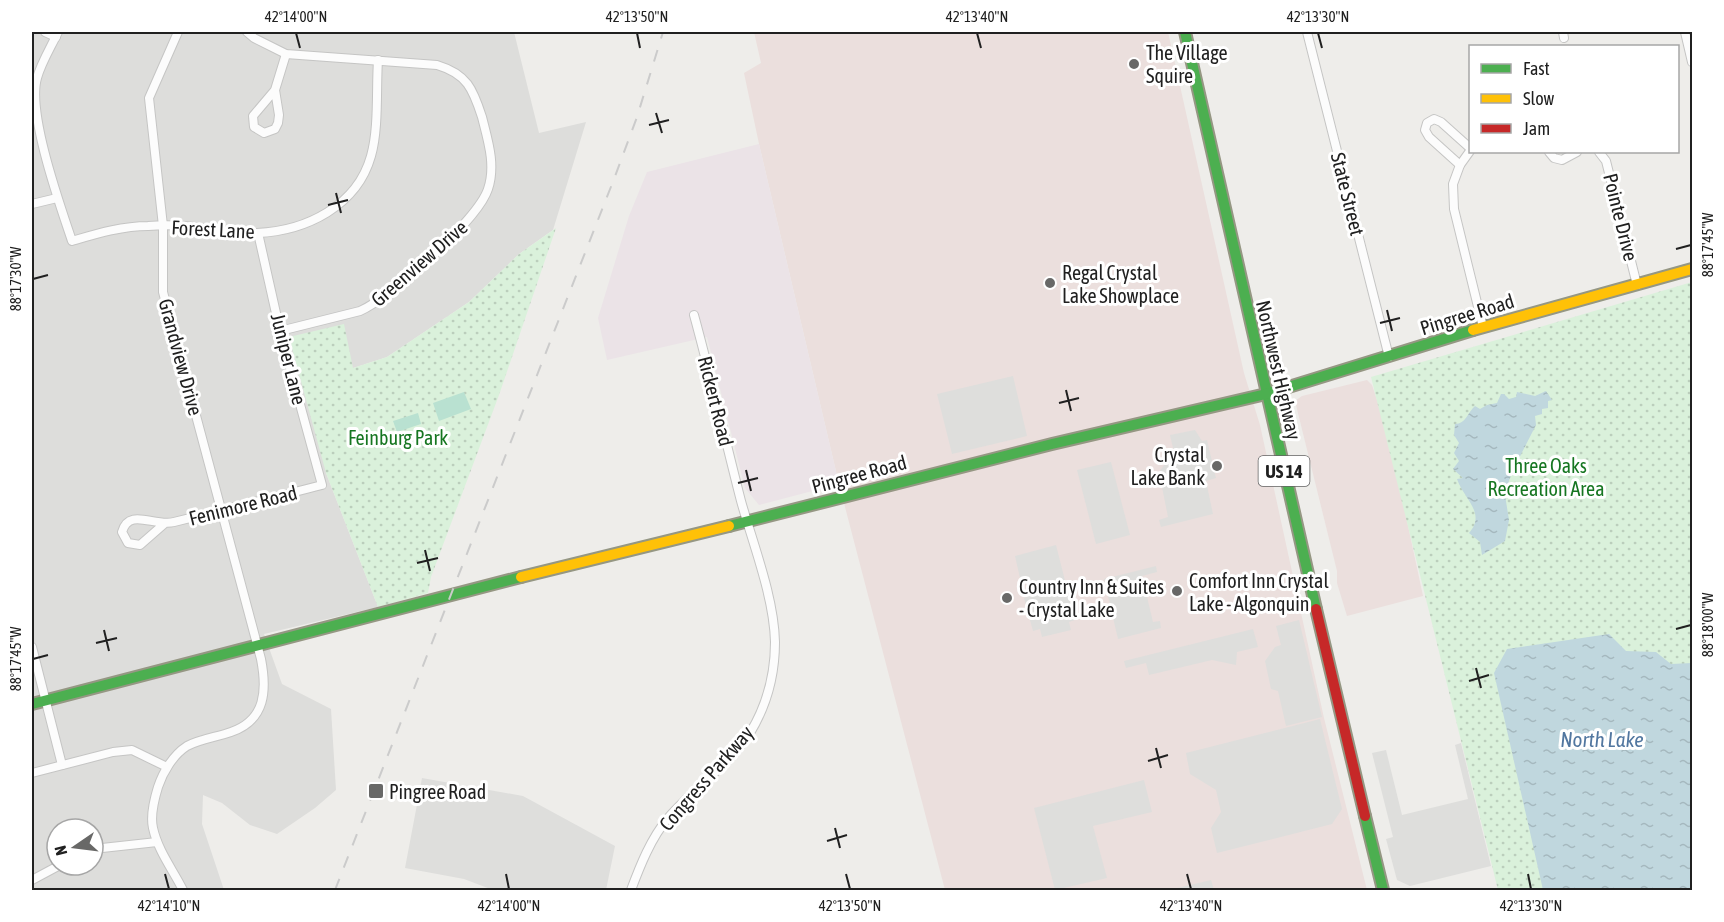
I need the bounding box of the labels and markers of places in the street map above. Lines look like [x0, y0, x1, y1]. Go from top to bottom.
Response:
place label: The Village Squire [1146, 41, 1227, 87]
marker: The Village Squire [1127, 57, 1141, 71]
place label: Regal Crystal Lake Showplace [1062, 261, 1179, 307]
marker: Regal Crystal Lake Showplace [1043, 276, 1057, 290]
place label: Crystal Lake Bank [1130, 443, 1206, 489]
marker: Crystal Lake Bank [1210, 459, 1224, 473]
place label: Comfort Inn Crystal Lake - Algonquin [1189, 569, 1329, 615]
place label: Country Inn & Suites - Crystal Lake [1019, 575, 1164, 621]
marker: Comfort Inn Crystal Lake - Algonquin [1170, 584, 1184, 598]
marker: Country Inn & Suites - Crystal Lake [1000, 591, 1014, 605]
place label: Pingree Road [389, 780, 486, 803]
marker: Pingree Road [367, 782, 385, 800]

